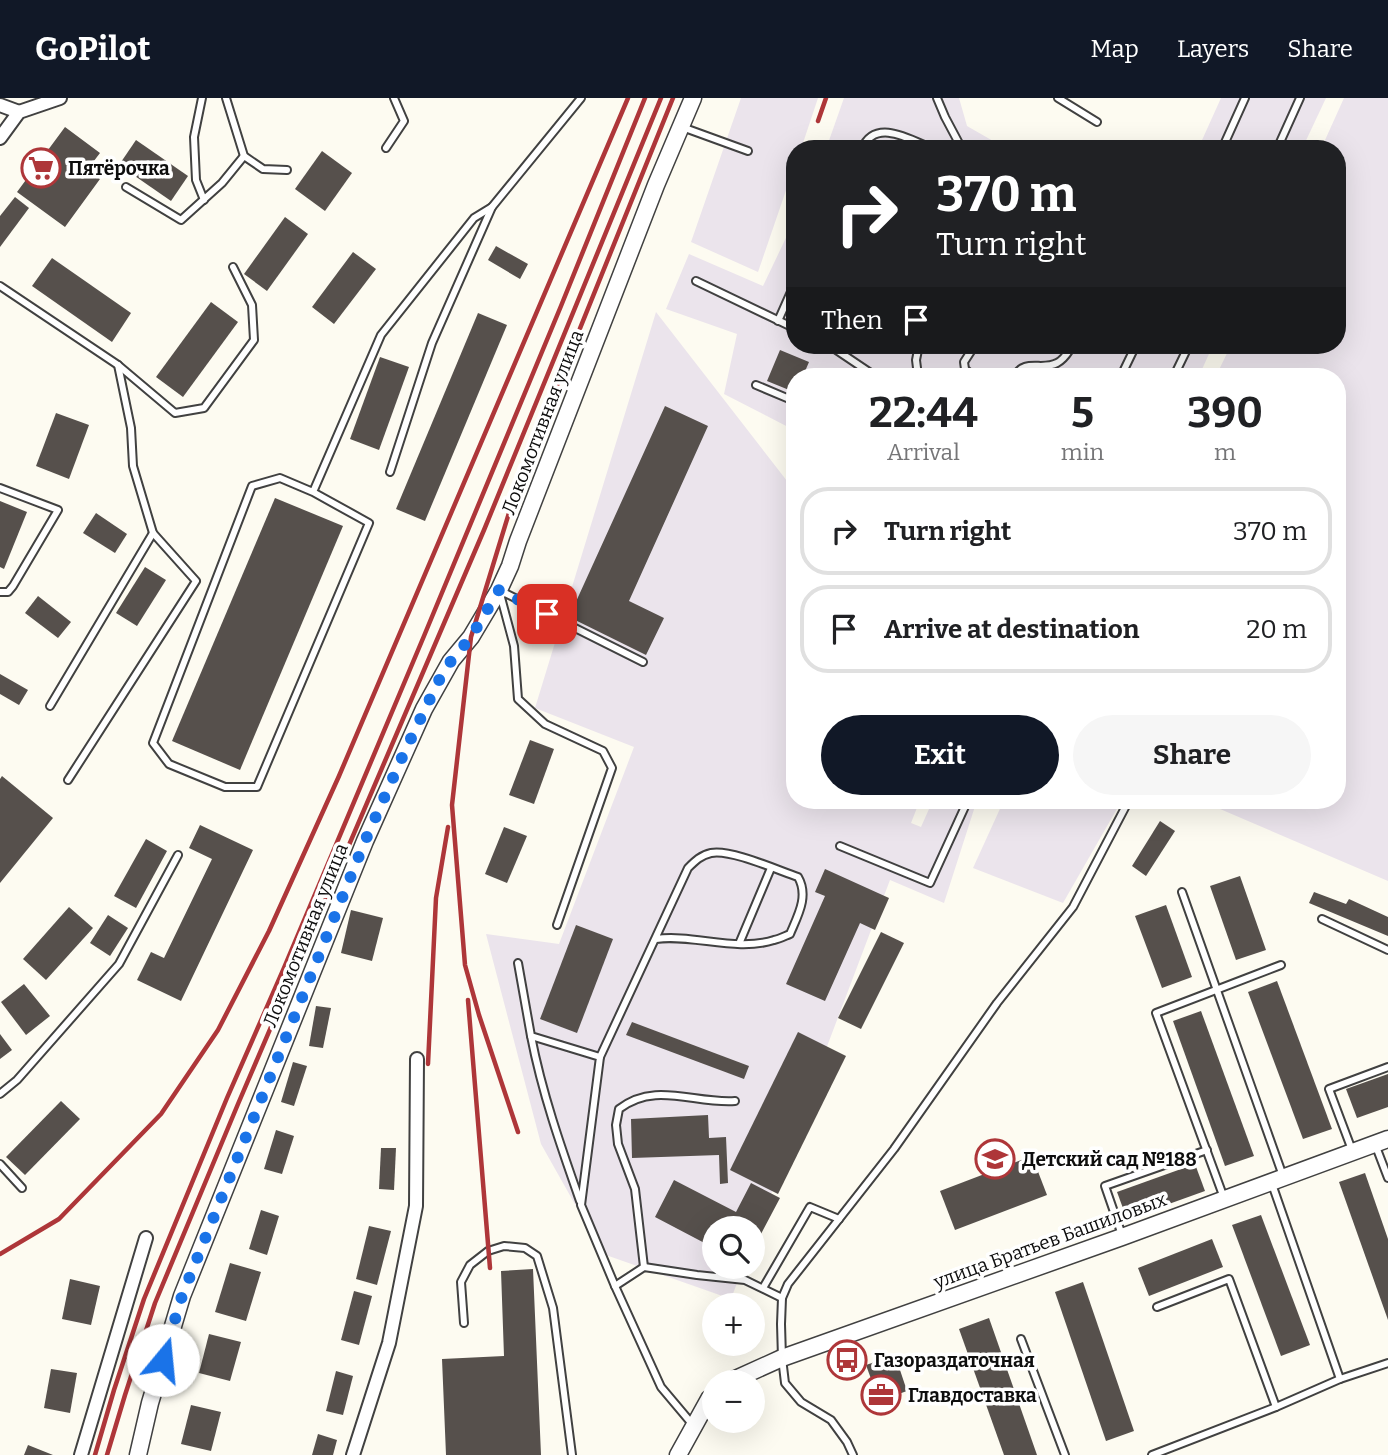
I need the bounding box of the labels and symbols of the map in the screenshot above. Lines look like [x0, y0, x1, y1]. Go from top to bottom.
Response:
supermarket icon: Пятёрочка [20, 147, 62, 189]
place label: Пятёрочка [68, 157, 170, 180]
street label: Локомотивная улица [497, 326, 589, 518]
pin [517, 584, 577, 644]
street label: Локомотивная улица [258, 839, 353, 1030]
school or university icon: Детский сад №188 [974, 1138, 1016, 1180]
place label: Детский сад №188 [1022, 1148, 1197, 1171]
street label: улица Братьев Башиловых [930, 1187, 1170, 1294]
position arrow [126, 1323, 200, 1397]
bus stop icon: Газораздаточная [826, 1339, 868, 1381]
place label: Газораздаточная [874, 1349, 1035, 1372]
office icon: Главдоставка [860, 1374, 902, 1416]
place label: Главдоставка [908, 1384, 1037, 1407]

